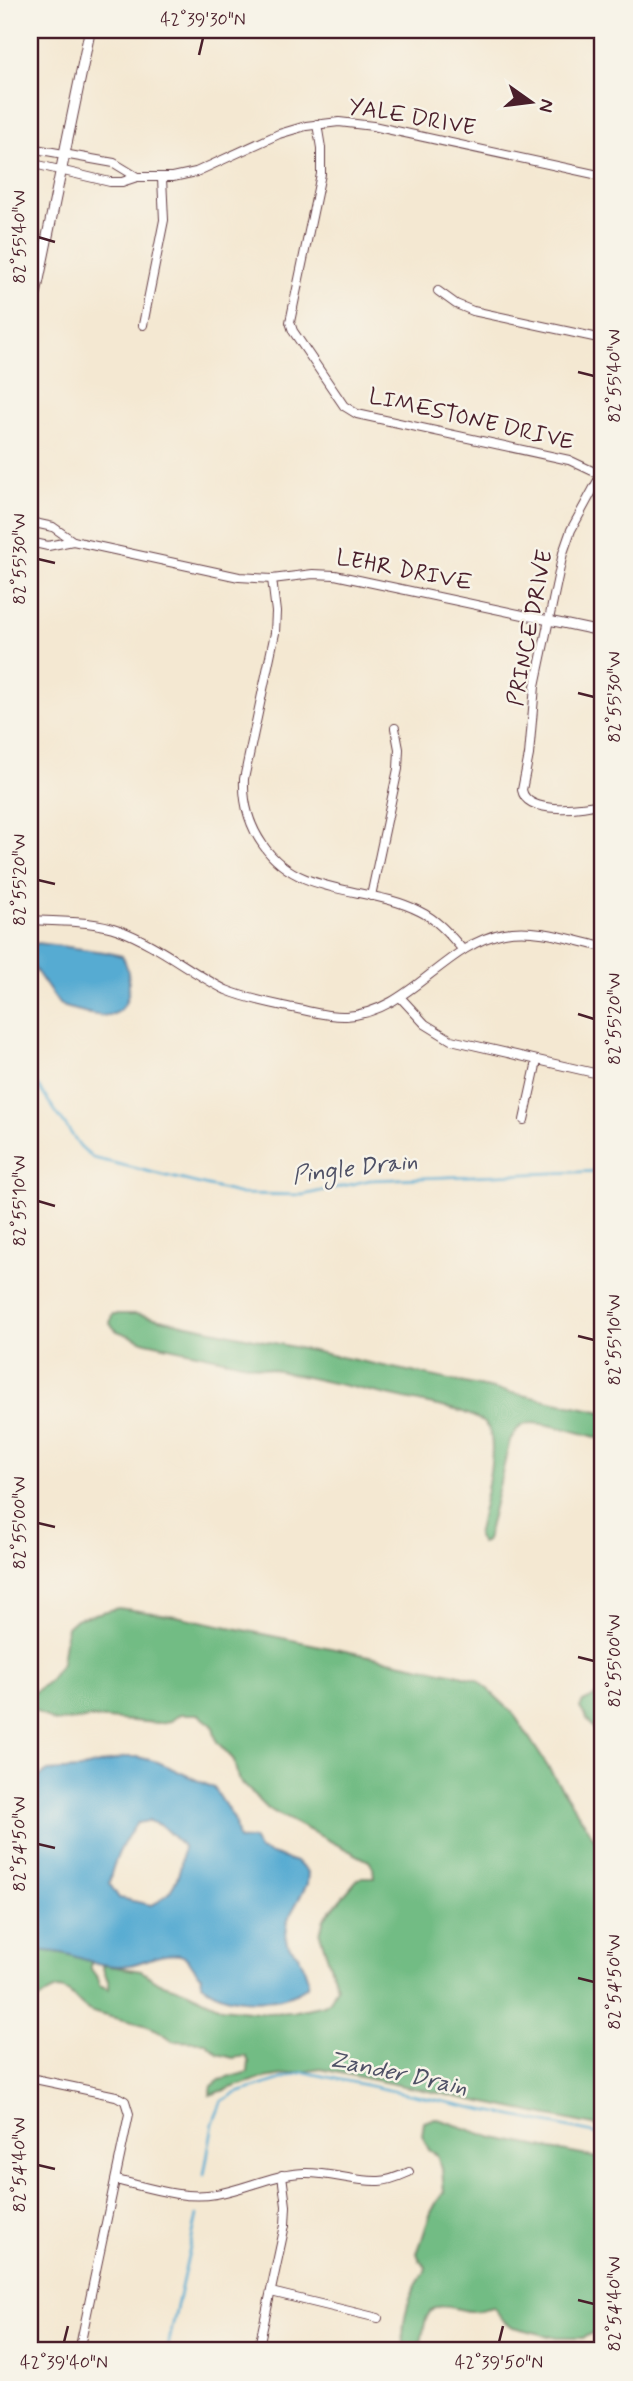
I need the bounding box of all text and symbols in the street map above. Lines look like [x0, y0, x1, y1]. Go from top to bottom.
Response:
text: 42°39'30"N [160, 8, 246, 32]
north arrow [496, 66, 566, 136]
street label: YALE DRIVE [346, 92, 478, 144]
text: N [532, 97, 560, 115]
text: 82°55'40"W [8, 190, 32, 284]
text: 82°55'40"W [603, 329, 627, 423]
street label: LIMESTONE DRIVE [366, 382, 576, 458]
text: 82°55'30"W [8, 513, 32, 605]
street label: LEHR DRIVE [334, 543, 474, 599]
street label: PRINCE DRIVE [501, 547, 561, 709]
text: 82°55'30"W [603, 651, 627, 743]
text: 82°55'20"W [8, 834, 32, 926]
text: 82°55'20"W [603, 973, 627, 1065]
water label: Pingle Drain [291, 1146, 420, 1194]
text: 82°55'10"W [8, 1155, 32, 1247]
text: 82°55'10"W [603, 1294, 627, 1386]
text: 82°55'00"W [8, 1476, 32, 1570]
text: 82°55'00"W [603, 1614, 627, 1708]
text: 82°54'50"W [8, 1796, 32, 1892]
text: 82°54'50"W [603, 1934, 627, 2030]
water label: Zander Drain [326, 2044, 470, 2104]
text: 82°54'40"W [8, 2118, 32, 2212]
text: 82°54'40"W [603, 2257, 627, 2351]
text: 42°39'40"N [20, 2351, 108, 2375]
text: 42°39'50"N [455, 2351, 543, 2375]

